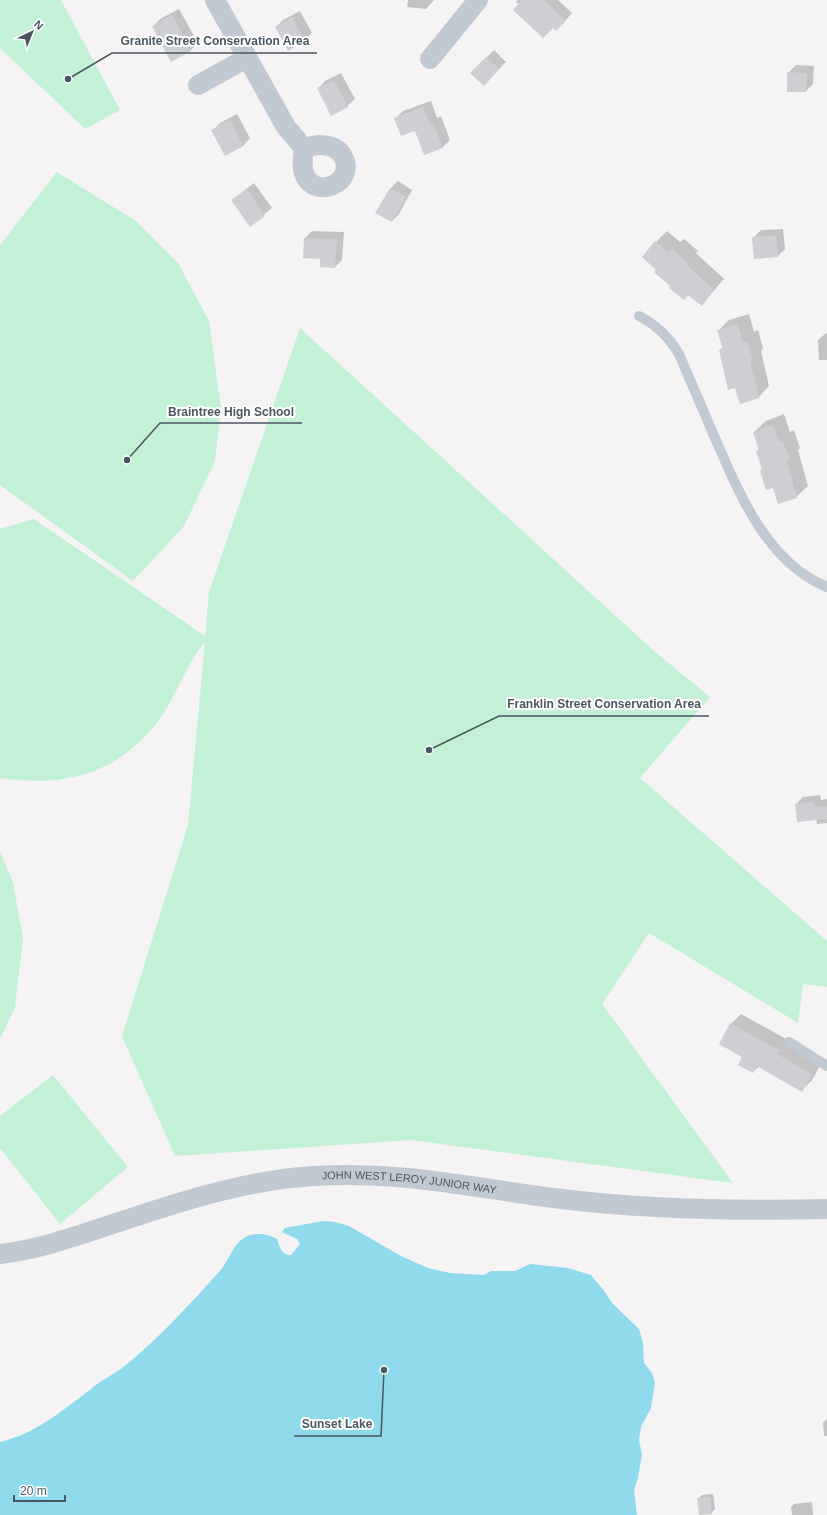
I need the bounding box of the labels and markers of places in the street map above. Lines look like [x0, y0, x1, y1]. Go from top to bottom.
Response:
callout: Granite Street Conservation Area [112, 29, 317, 53]
callout: Braintree High School [160, 399, 302, 423]
callout: Franklin Street Conservation Area [499, 692, 709, 716]
callout: Sunset Lake [294, 1412, 381, 1436]

